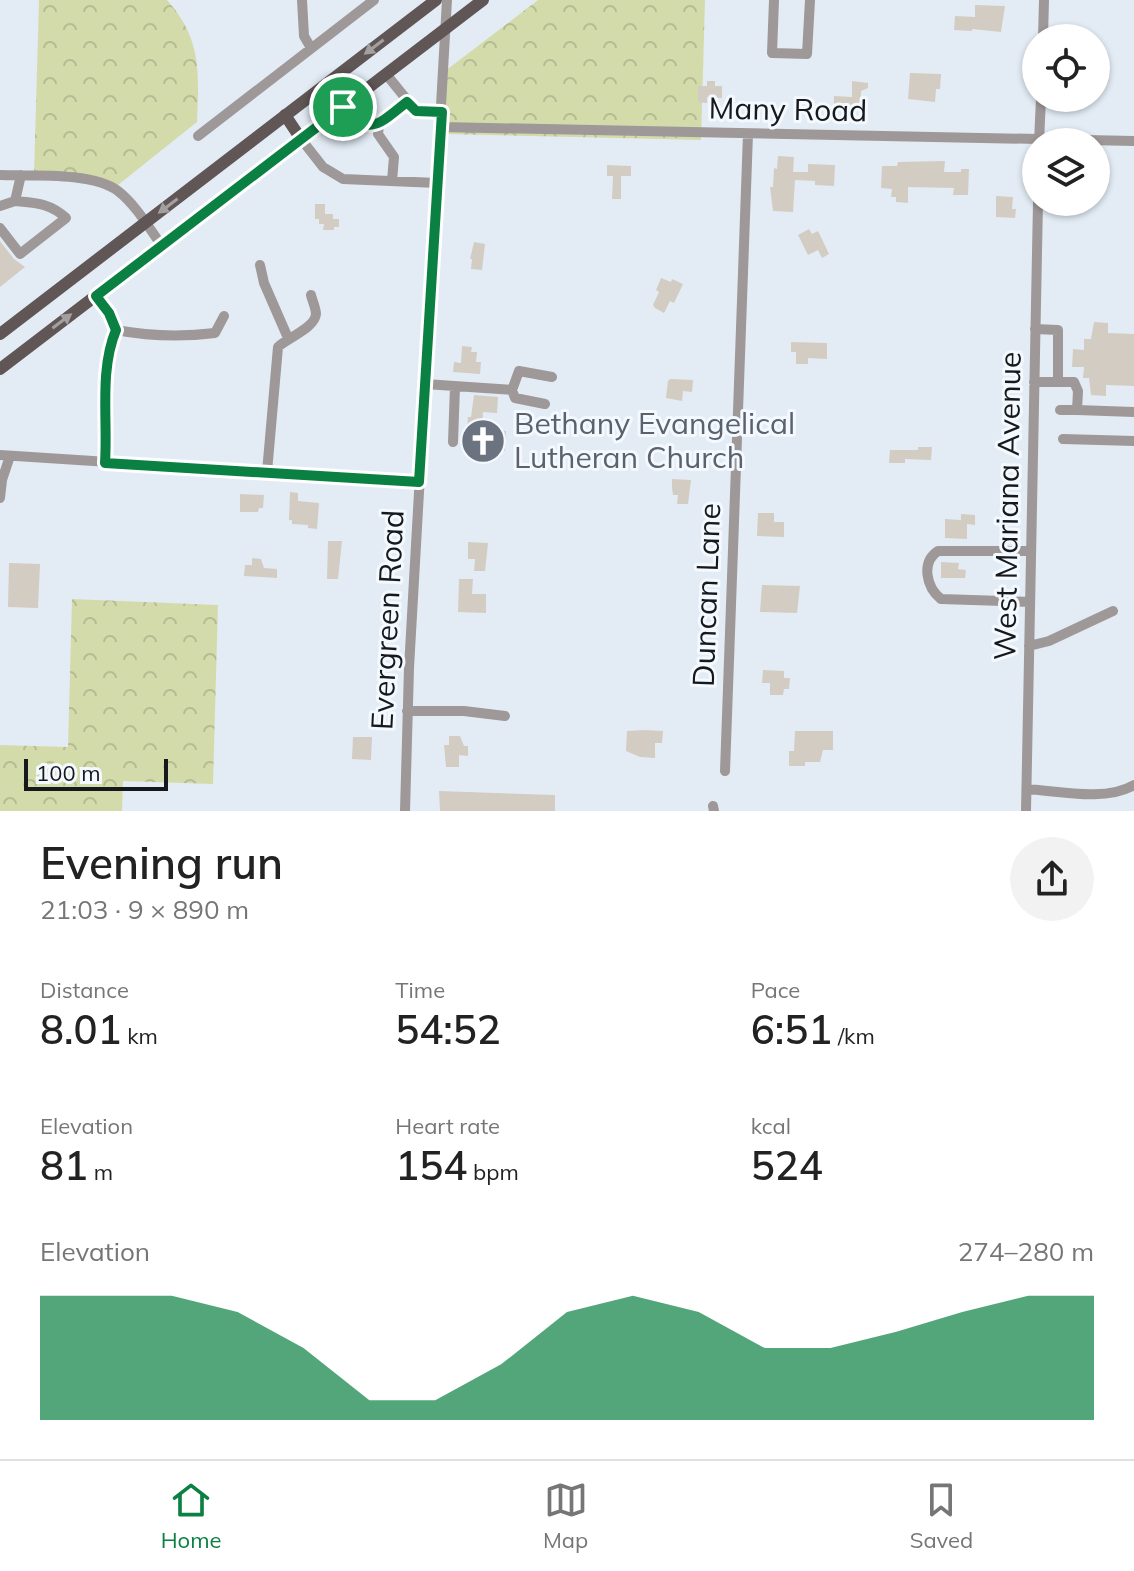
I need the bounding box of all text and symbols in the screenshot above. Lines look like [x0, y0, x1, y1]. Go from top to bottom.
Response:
map controls [1022, 24, 1110, 216]
button: locate [1022, 24, 1110, 112]
one-way arrow [364, 39, 384, 55]
pin [309, 73, 377, 141]
icon: arrive [321, 85, 365, 129]
street label: Many Road [708, 89, 868, 129]
button: layers [1022, 128, 1110, 216]
one-way arrow [157, 197, 178, 213]
one-way arrow [52, 314, 72, 330]
street label: West Mariana Avenue [985, 351, 1029, 661]
place label: Bethany Evangelical Lutheran Church [514, 404, 795, 476]
church icon: Bethany Evangelical Lutheran Church [459, 417, 507, 465]
street label: Duncan Lane [684, 503, 728, 687]
street label: Evergreen Road [362, 509, 412, 731]
scale bar [24, 755, 168, 791]
text: 100 m [36, 759, 101, 787]
text: Evening run [40, 835, 283, 890]
button: share [1010, 837, 1094, 921]
text: 21:03 · 9 × 890 m [40, 893, 249, 926]
text: Distance [40, 976, 129, 1004]
text: Time [395, 976, 445, 1004]
text: Pace [751, 976, 800, 1004]
text: 8.01 [40, 1004, 121, 1054]
text: 54:52 [395, 1004, 501, 1054]
text: 6:51 [751, 1004, 832, 1054]
text: km [121, 1022, 158, 1050]
text: /km [832, 1022, 875, 1050]
text: Elevation [40, 1112, 133, 1140]
text: Heart rate [395, 1112, 500, 1140]
text: kcal [751, 1112, 791, 1140]
text: 81 [40, 1140, 88, 1190]
text: 154 [395, 1140, 467, 1190]
text: 524 [751, 1140, 823, 1190]
text: m [88, 1158, 113, 1186]
text: bpm [467, 1158, 519, 1186]
text: Elevation [40, 1235, 150, 1268]
text: 274–280 m [958, 1235, 1094, 1268]
tab: Home [161, 1478, 221, 1554]
tab: Map [543, 1478, 588, 1554]
tab: Saved [910, 1478, 973, 1554]

